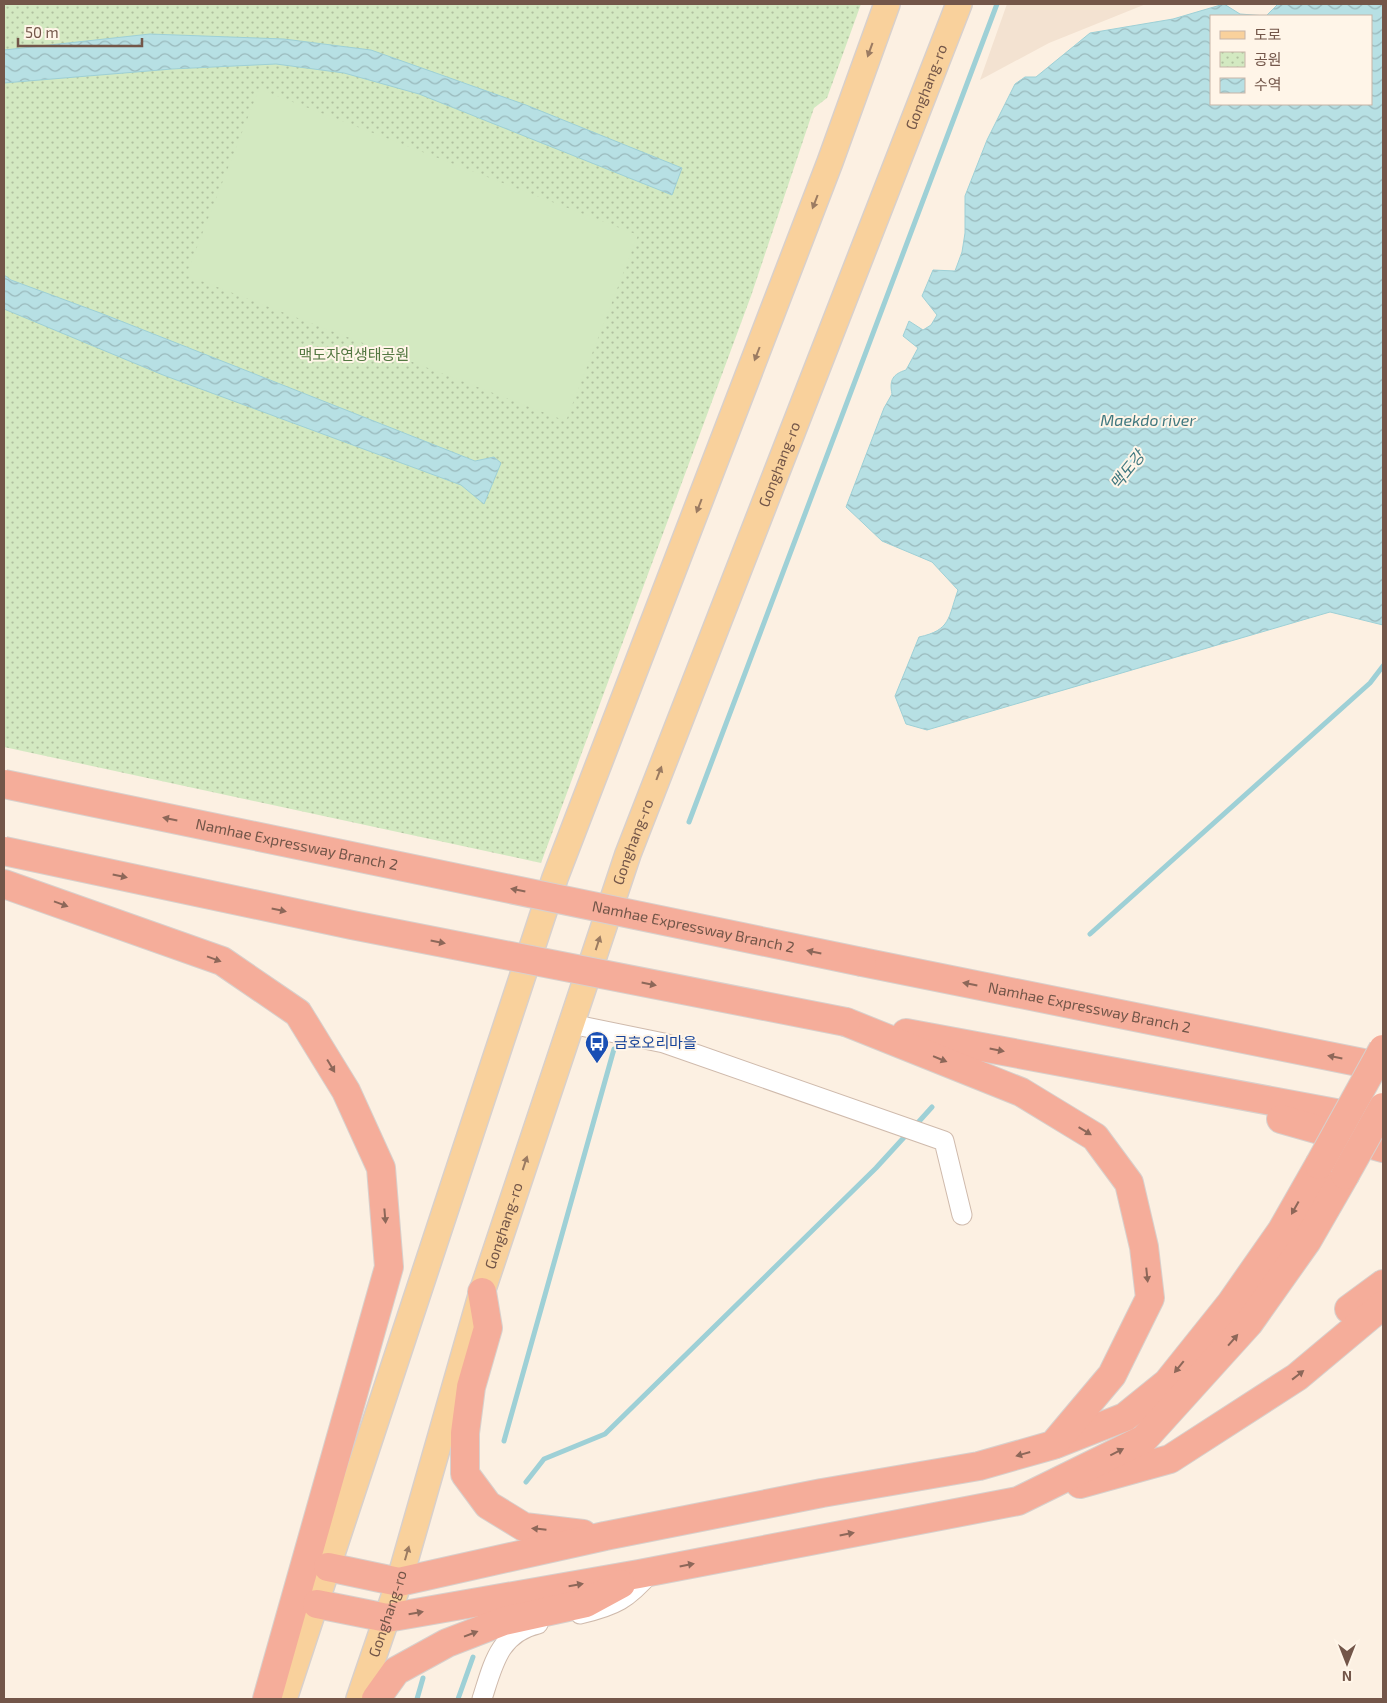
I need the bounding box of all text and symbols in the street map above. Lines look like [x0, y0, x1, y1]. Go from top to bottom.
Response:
scale bar [18, 15, 141, 47]
legend [1210, 15, 1372, 105]
text: 50 m [25, 23, 59, 41]
text: 도로 [1254, 25, 1282, 43]
street label: Gonghang-ro [901, 41, 950, 132]
one-way arrow [866, 42, 873, 57]
text: 공원 [1254, 50, 1282, 68]
text: 수역 [1254, 75, 1282, 93]
one-way arrow [810, 195, 818, 209]
park label: 맥도자연생태공원 [299, 345, 409, 363]
one-way arrow [753, 347, 761, 362]
water label: Maekdo river [1100, 410, 1196, 429]
street label: Gonghang-ro [754, 419, 804, 509]
water label: 맥도강 [1105, 445, 1149, 493]
one-way arrow [695, 499, 703, 514]
one-way arrow [656, 766, 663, 781]
street label: Gonghang-ro [608, 796, 657, 887]
one-way arrow [162, 814, 178, 822]
street label: Namhae Expressway Branch 2 [194, 814, 400, 874]
one-way arrow [112, 872, 127, 880]
one-way arrow [509, 886, 525, 894]
street label: Namhae Expressway Branch 2 [591, 896, 796, 956]
one-way arrow [54, 900, 69, 908]
one-way arrow [271, 906, 287, 914]
one-way arrow [595, 935, 602, 950]
one-way arrow [430, 938, 446, 946]
one-way arrow [805, 947, 821, 955]
one-way arrow [207, 955, 222, 963]
street label: Namhae Expressway Branch 2 [987, 978, 1192, 1036]
one-way arrow [962, 979, 978, 987]
one-way arrow [641, 980, 657, 988]
bus stop icon: 금호오리마을 [584, 1030, 610, 1064]
place label: 금호오리마을 [614, 1033, 697, 1051]
one-way arrow [989, 1046, 1005, 1054]
one-way arrow [1328, 1053, 1343, 1061]
one-way arrow [933, 1056, 947, 1064]
one-way arrow [326, 1059, 336, 1072]
one-way arrow [1079, 1126, 1092, 1135]
one-way arrow [521, 1156, 529, 1171]
street label: Gonghang-ro [480, 1180, 526, 1271]
one-way arrow [1291, 1200, 1299, 1215]
one-way arrow [381, 1209, 389, 1225]
one-way arrow [1143, 1267, 1151, 1283]
one-way arrow [1227, 1335, 1239, 1347]
one-way arrow [1174, 1361, 1185, 1374]
one-way arrow [1292, 1369, 1305, 1380]
one-way arrow [1110, 1448, 1124, 1456]
one-way arrow [1015, 1450, 1030, 1458]
one-way arrow [530, 1525, 546, 1533]
one-way arrow [839, 1530, 855, 1538]
one-way arrow [404, 1546, 412, 1561]
one-way arrow [680, 1560, 696, 1568]
street label: Gonghang-ro [364, 1568, 410, 1659]
one-way arrow [569, 1580, 585, 1588]
one-way arrow [409, 1608, 425, 1616]
one-way arrow [464, 1629, 478, 1637]
north arrow [1322, 1638, 1372, 1688]
text: N [1342, 1668, 1352, 1685]

